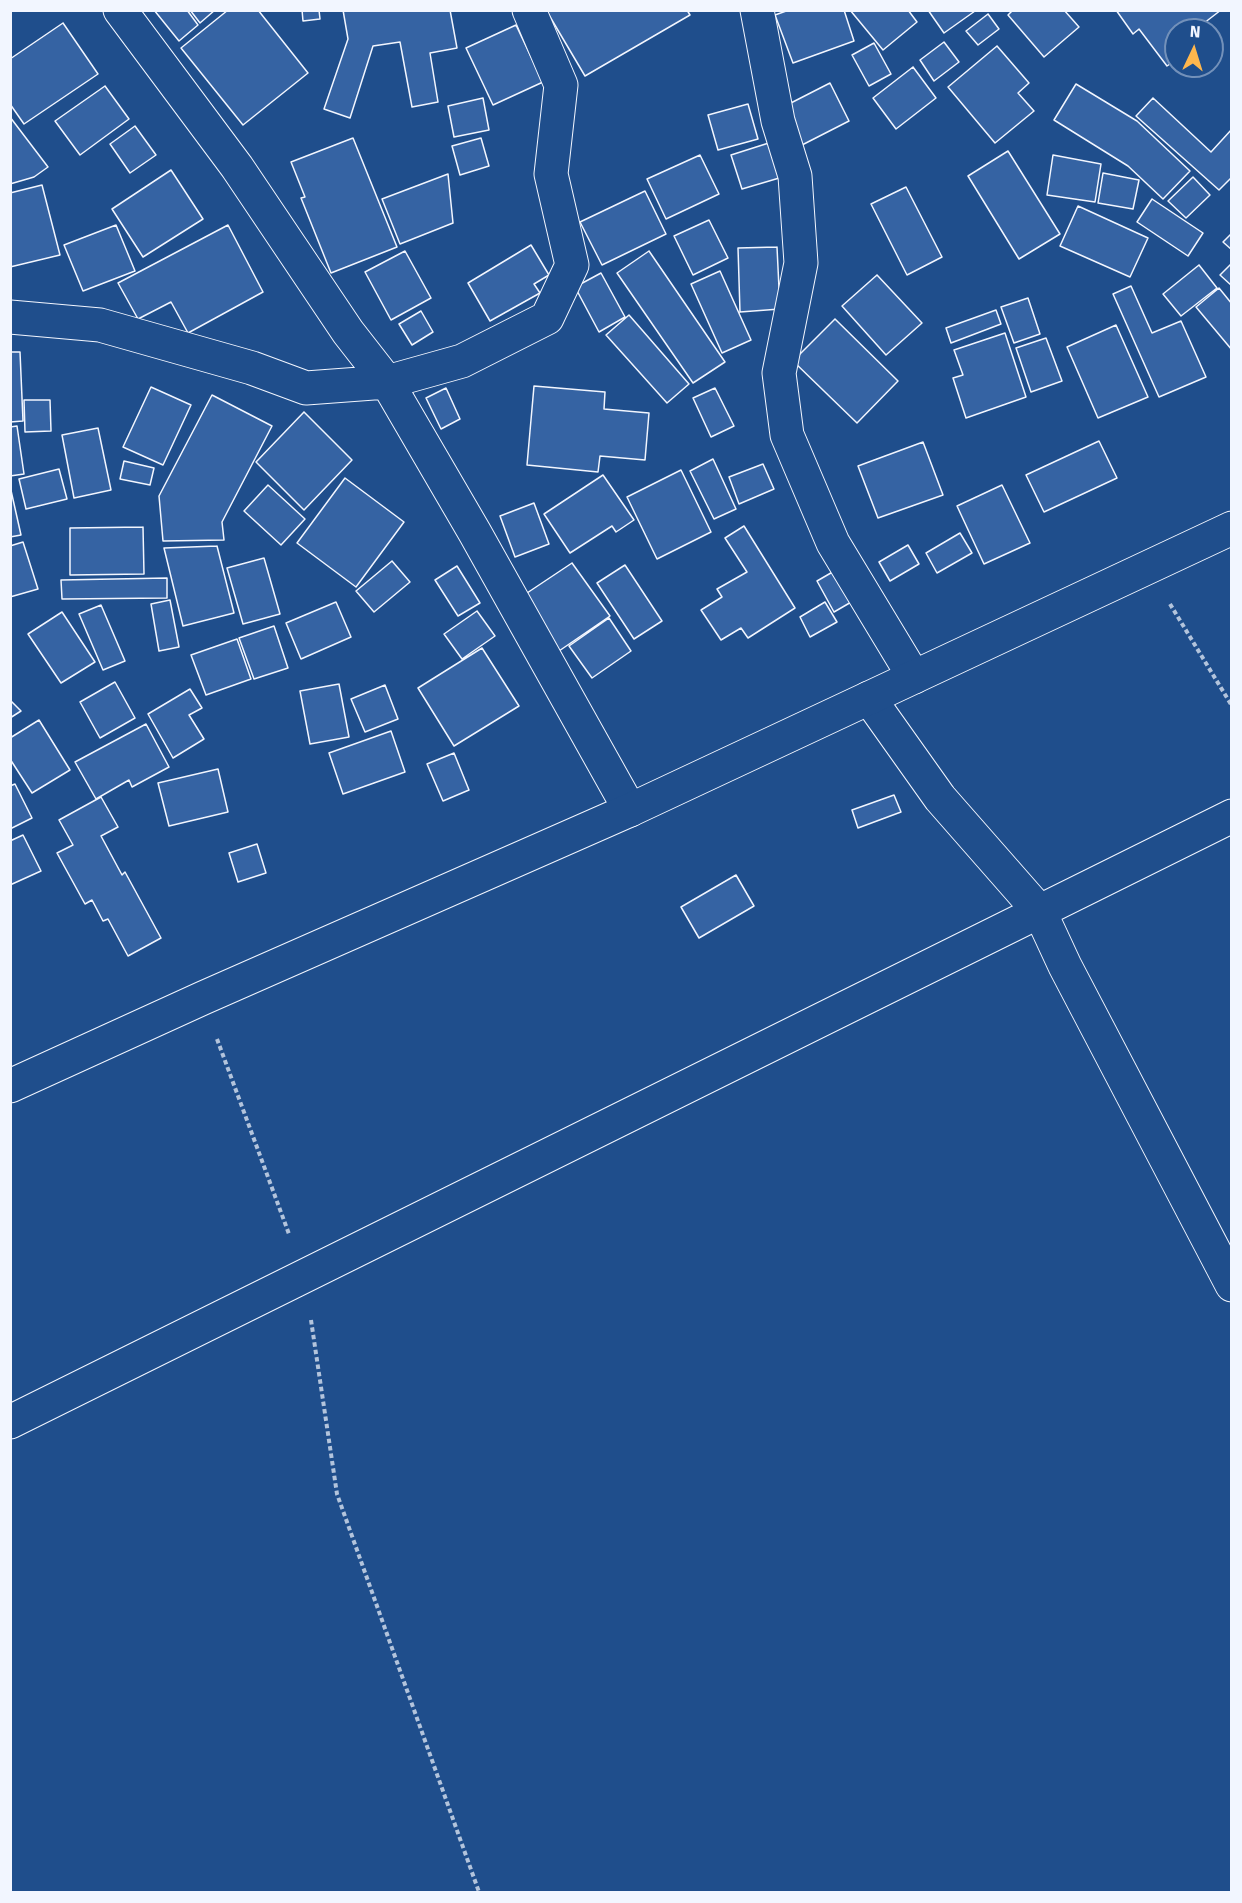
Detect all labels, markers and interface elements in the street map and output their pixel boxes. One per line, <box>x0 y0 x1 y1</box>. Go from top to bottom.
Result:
north arrow <box>1164 18 1224 78</box>
text: N <box>1189 22 1201 41</box>

